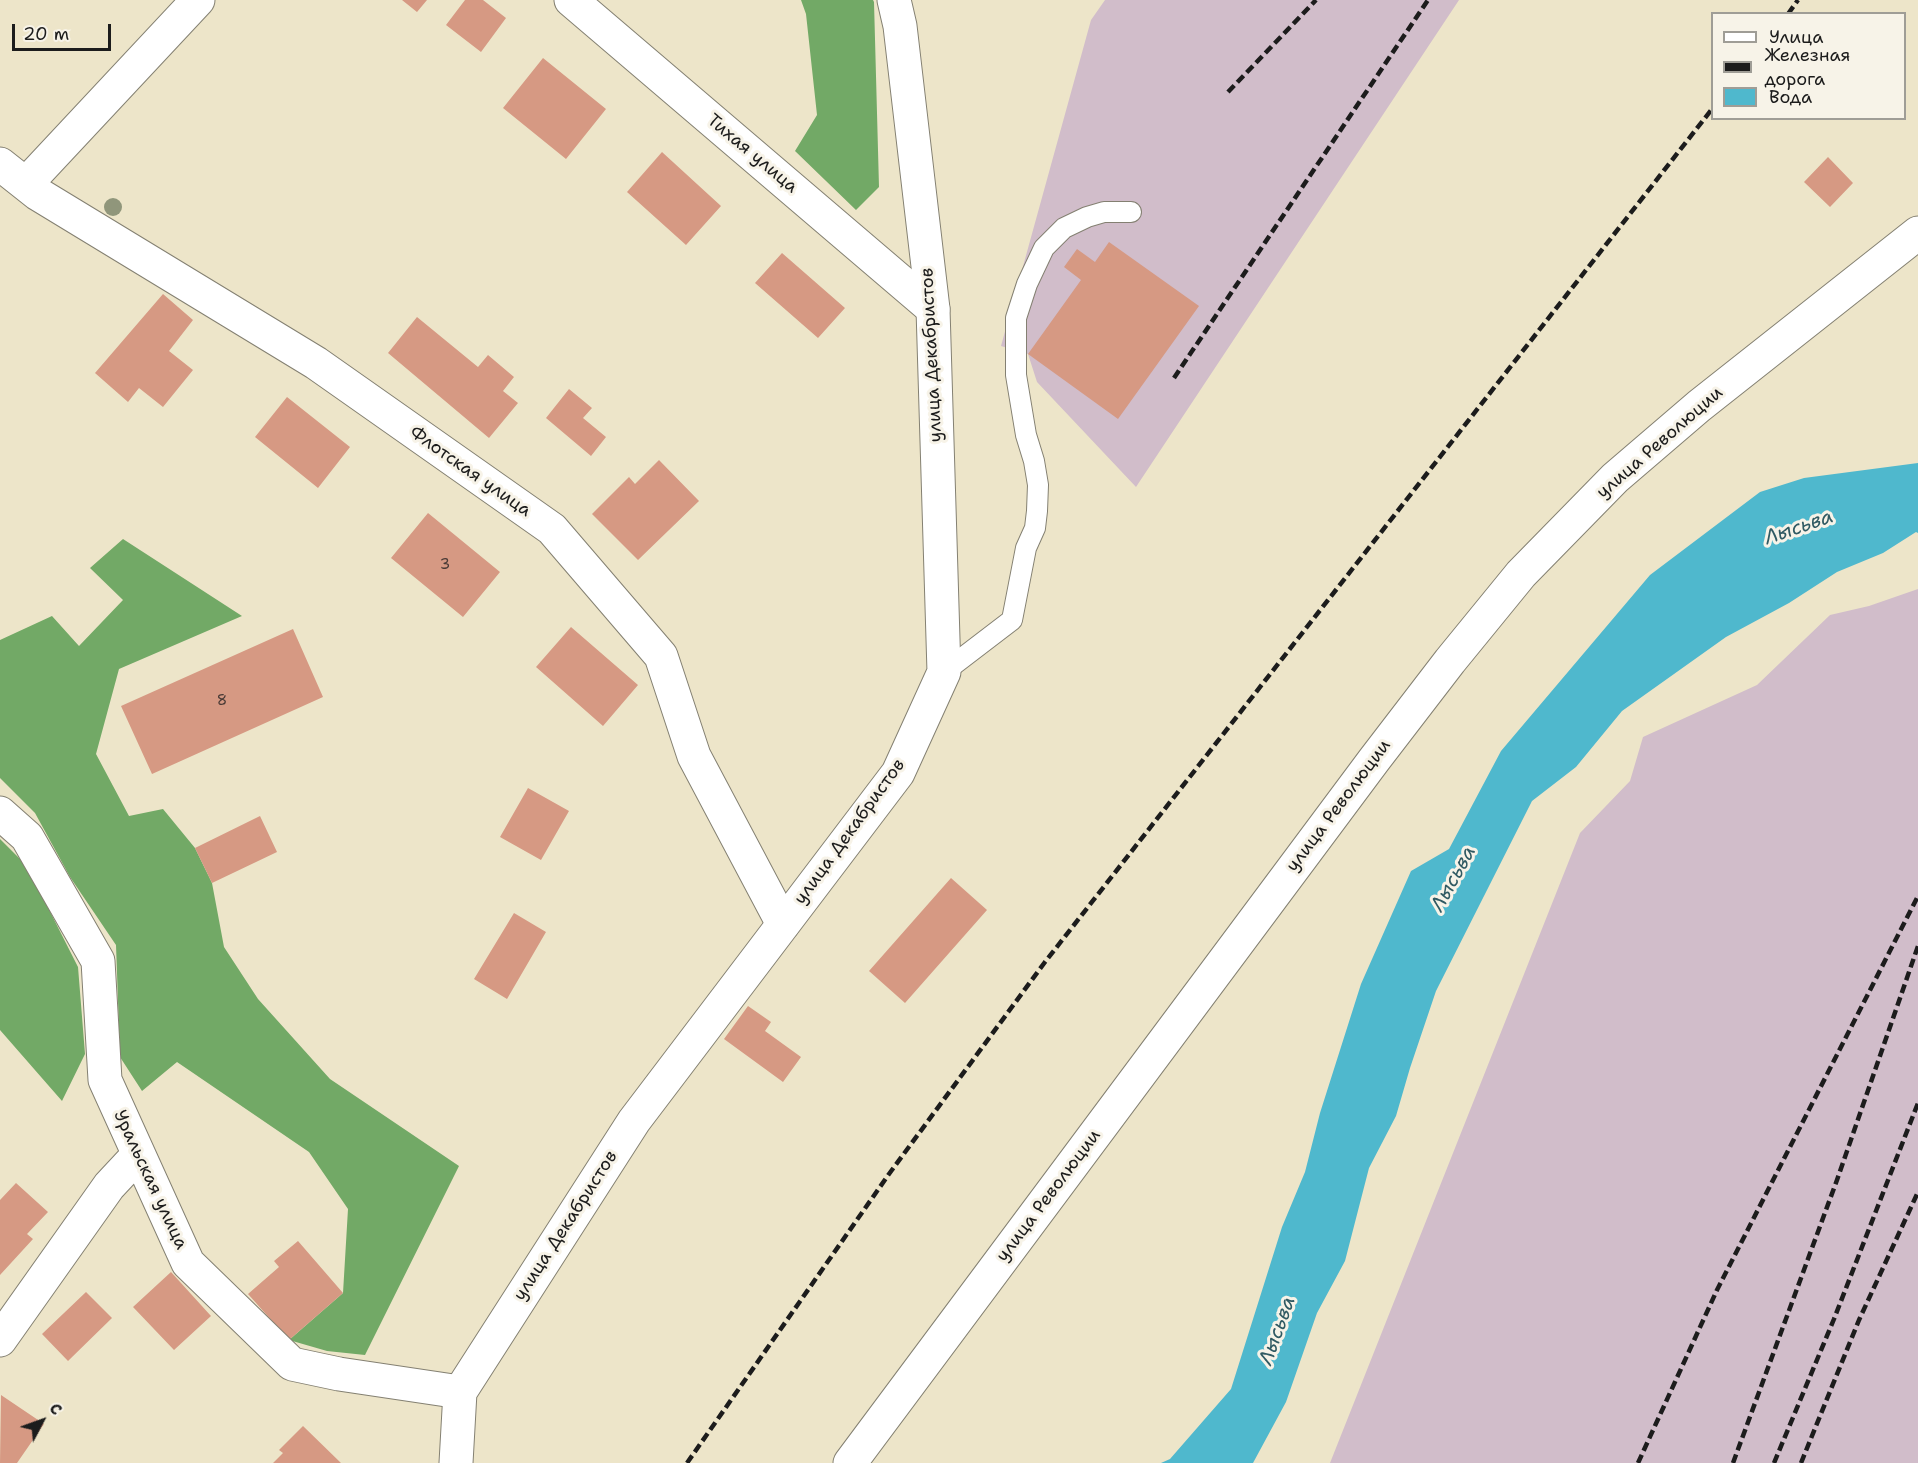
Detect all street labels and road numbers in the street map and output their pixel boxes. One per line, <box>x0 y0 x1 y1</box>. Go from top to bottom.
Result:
street label: Тихая улица <box>702 110 802 198</box>
street label: улица Декабристов <box>917 267 947 443</box>
street label: улица Революции <box>1592 382 1728 504</box>
street label: Флотская улица <box>405 422 535 522</box>
street label: улица Революции <box>1282 736 1396 876</box>
street label: улица Декабристов <box>790 755 910 909</box>
street label: Уральская улица <box>108 1107 192 1253</box>
street label: улица Революции <box>992 1126 1106 1266</box>
street label: улица Декабристов <box>509 1147 623 1305</box>

